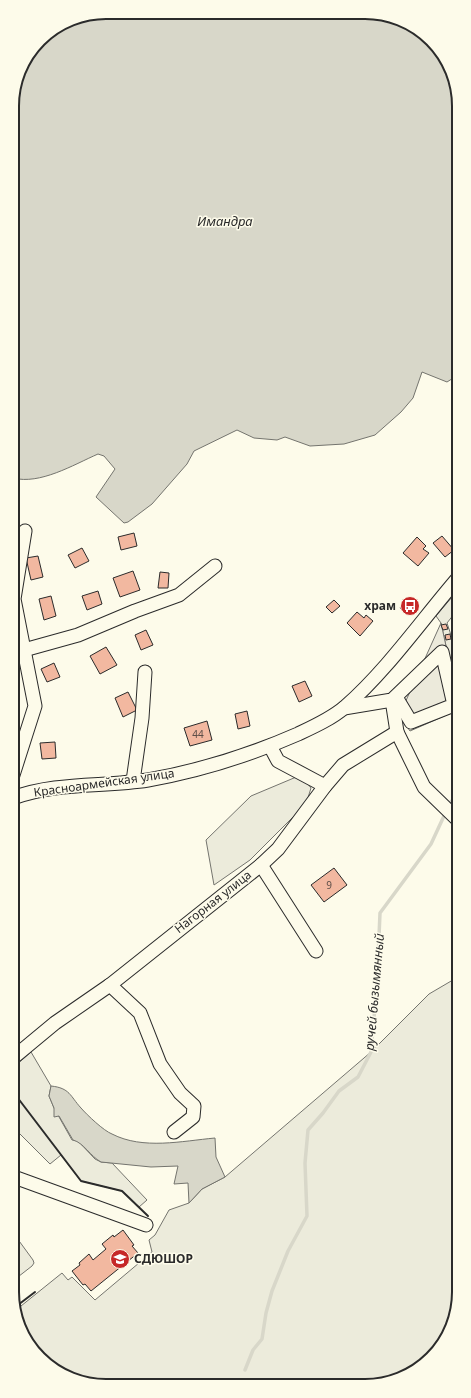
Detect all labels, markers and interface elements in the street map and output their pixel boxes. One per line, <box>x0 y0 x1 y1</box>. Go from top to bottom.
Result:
water label: Имандра <box>197 212 253 230</box>
bus stop icon: храм <box>399 595 421 617</box>
place label: храм <box>364 597 396 614</box>
house number: 44 <box>192 727 204 741</box>
street label: Красноармейская улица <box>32 764 175 801</box>
street label: Нагорная улица <box>171 866 255 937</box>
house number: 9 <box>326 878 332 892</box>
water label: ручей бызымянный <box>360 932 388 1052</box>
school or university icon: СДЮШОР <box>109 1248 131 1270</box>
place label: СДЮШОР <box>134 1250 193 1267</box>

